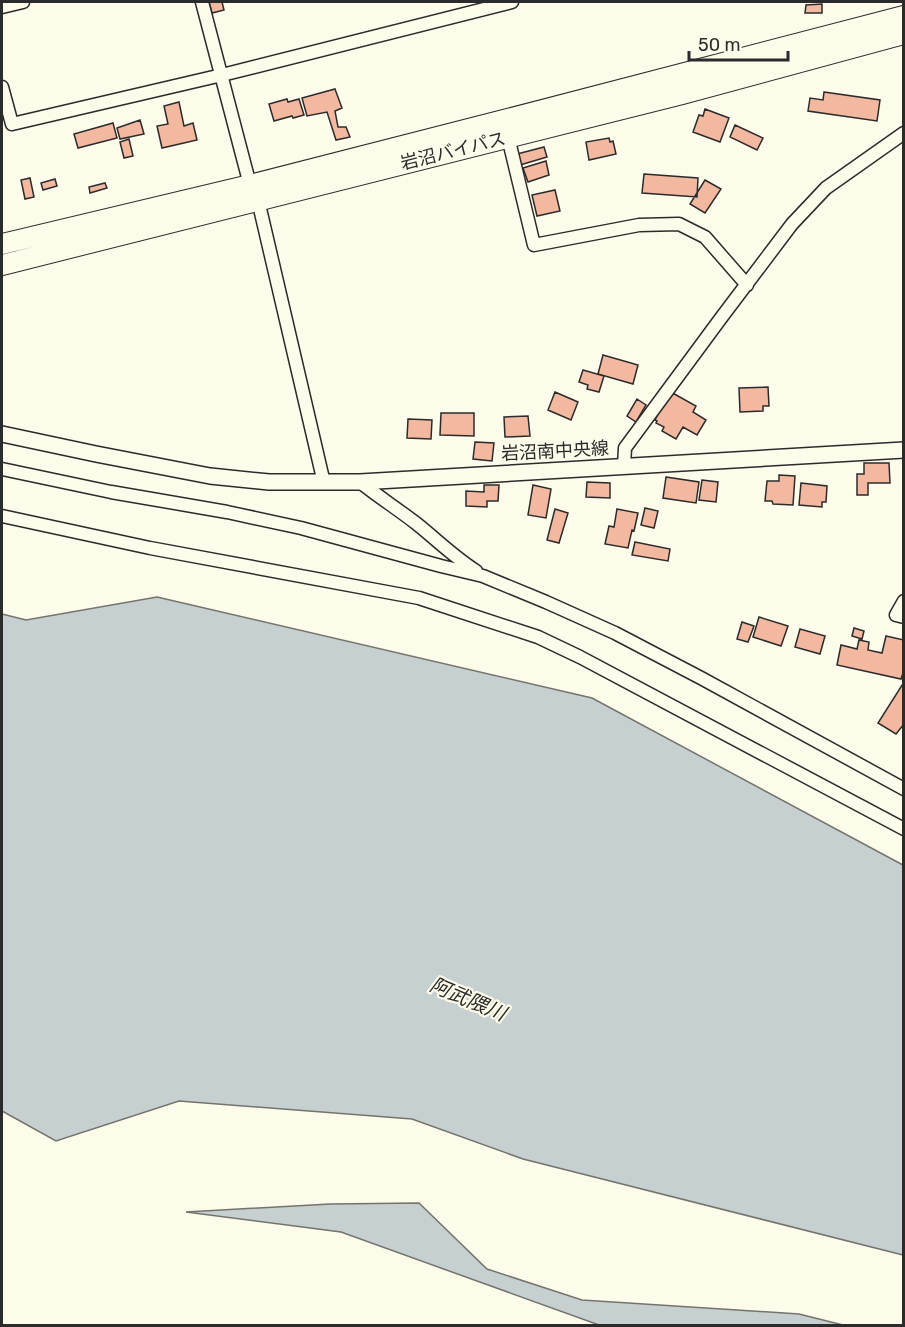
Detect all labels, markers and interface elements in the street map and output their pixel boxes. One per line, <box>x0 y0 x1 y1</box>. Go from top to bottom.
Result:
scale bar <box>689 24 788 62</box>
text: 50 m <box>698 34 741 56</box>
street label: 岩沼バイパス <box>398 127 508 175</box>
street label: 岩沼南中央線 <box>500 437 610 465</box>
water label: 阿武隈川 <box>426 972 511 1026</box>

